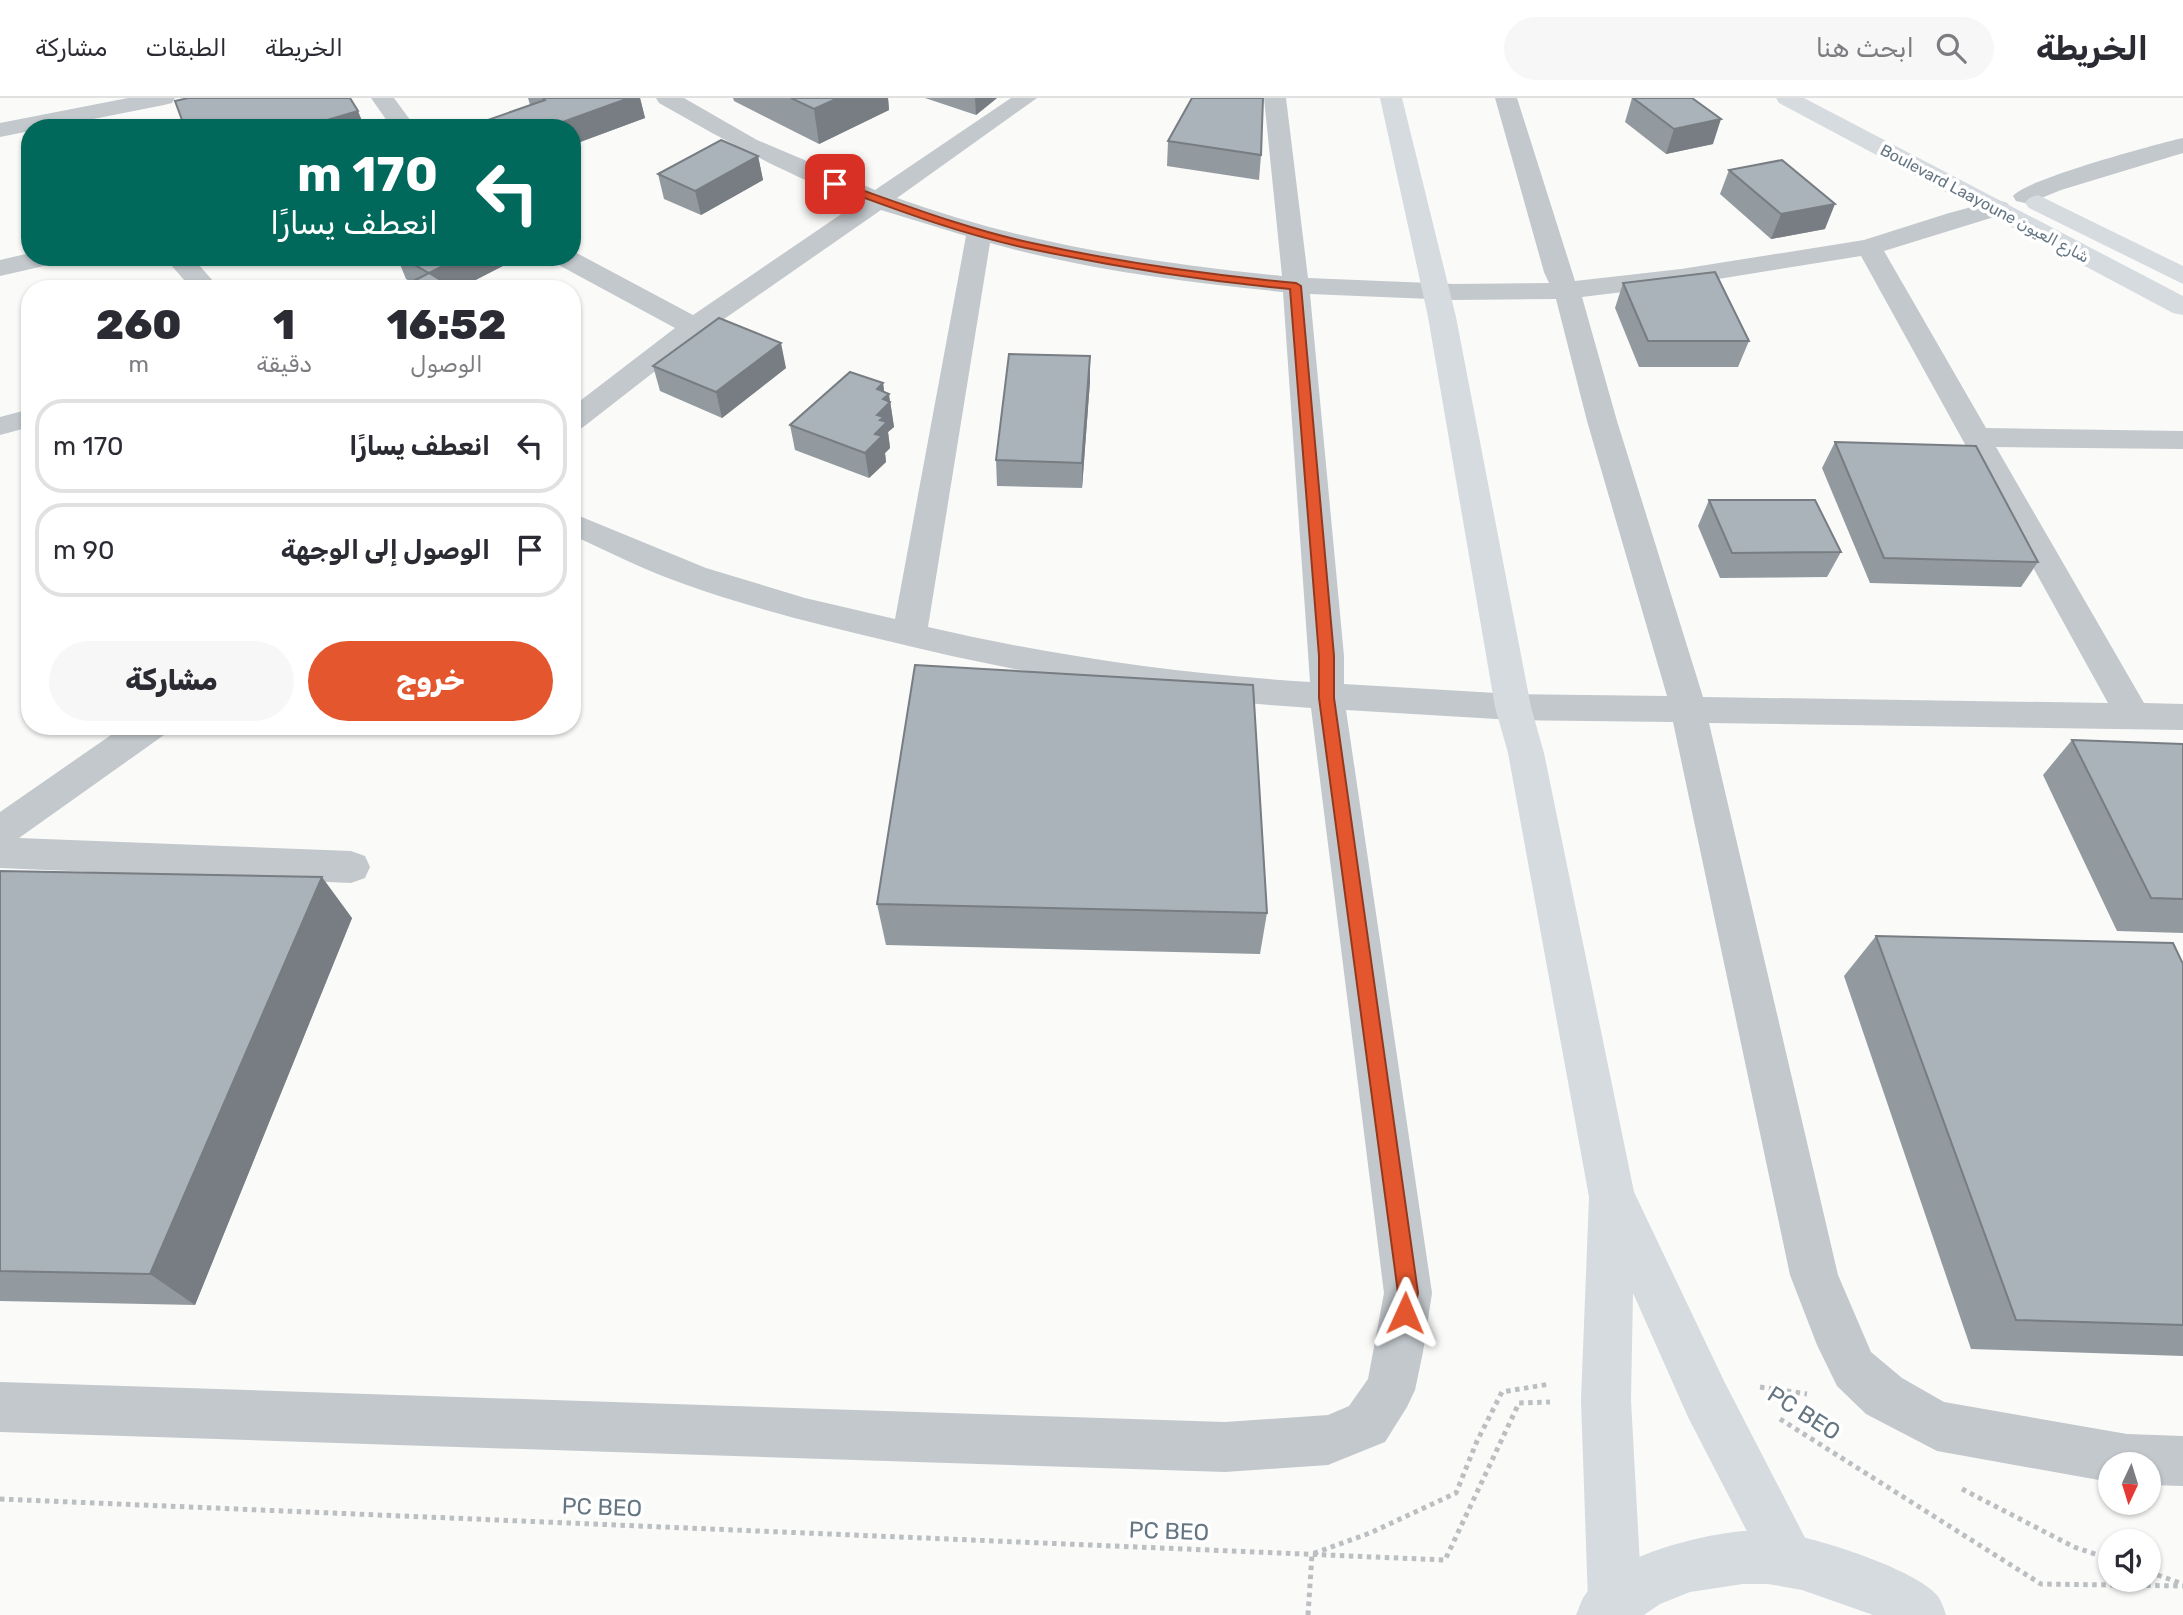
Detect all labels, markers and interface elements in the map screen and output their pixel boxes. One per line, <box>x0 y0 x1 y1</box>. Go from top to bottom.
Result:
search box <box>1504 17 1994 80</box>
icon: search <box>1932 29 1970 67</box>
text: الخريطة <box>2036 29 2148 68</box>
text: ابحث هنا <box>1816 33 1914 64</box>
text: مشاركة <box>35 34 107 62</box>
text: الطبقات <box>145 34 227 62</box>
text: الخريطة <box>265 34 343 62</box>
street label: Boulevard Laayoune شارع العيون <box>1876 140 2092 269</box>
text: 170 m <box>297 145 438 203</box>
icon: left <box>462 147 553 238</box>
pin <box>805 154 865 214</box>
icon: arrive <box>816 165 854 203</box>
text: انعطف يسارًا <box>270 204 438 242</box>
text: 260 <box>96 300 182 350</box>
text: 1 <box>273 300 295 350</box>
text: 16:52 <box>387 300 506 350</box>
text: m <box>128 350 149 378</box>
text: دقيقة <box>256 350 312 378</box>
text: الوصول <box>410 350 483 378</box>
icon: left <box>511 427 549 465</box>
text: 170 m <box>53 431 123 462</box>
text: انعطف يسارًا <box>349 431 490 462</box>
icon: arrive <box>511 531 549 569</box>
text: 90 m <box>53 535 114 566</box>
text: الوصول إلى الوجهة <box>281 535 490 566</box>
button: مشاركة <box>49 641 294 721</box>
button: خروج <box>308 641 553 721</box>
position arrow <box>1368 1276 1442 1350</box>
street label: PC BEO <box>1762 1380 1846 1446</box>
north arrow <box>2098 1452 2161 1516</box>
map controls <box>2098 1452 2161 1592</box>
street label: PC BEO <box>561 1492 643 1522</box>
street label: PC BEO <box>1128 1516 1210 1546</box>
button: sound <box>2098 1529 2161 1592</box>

